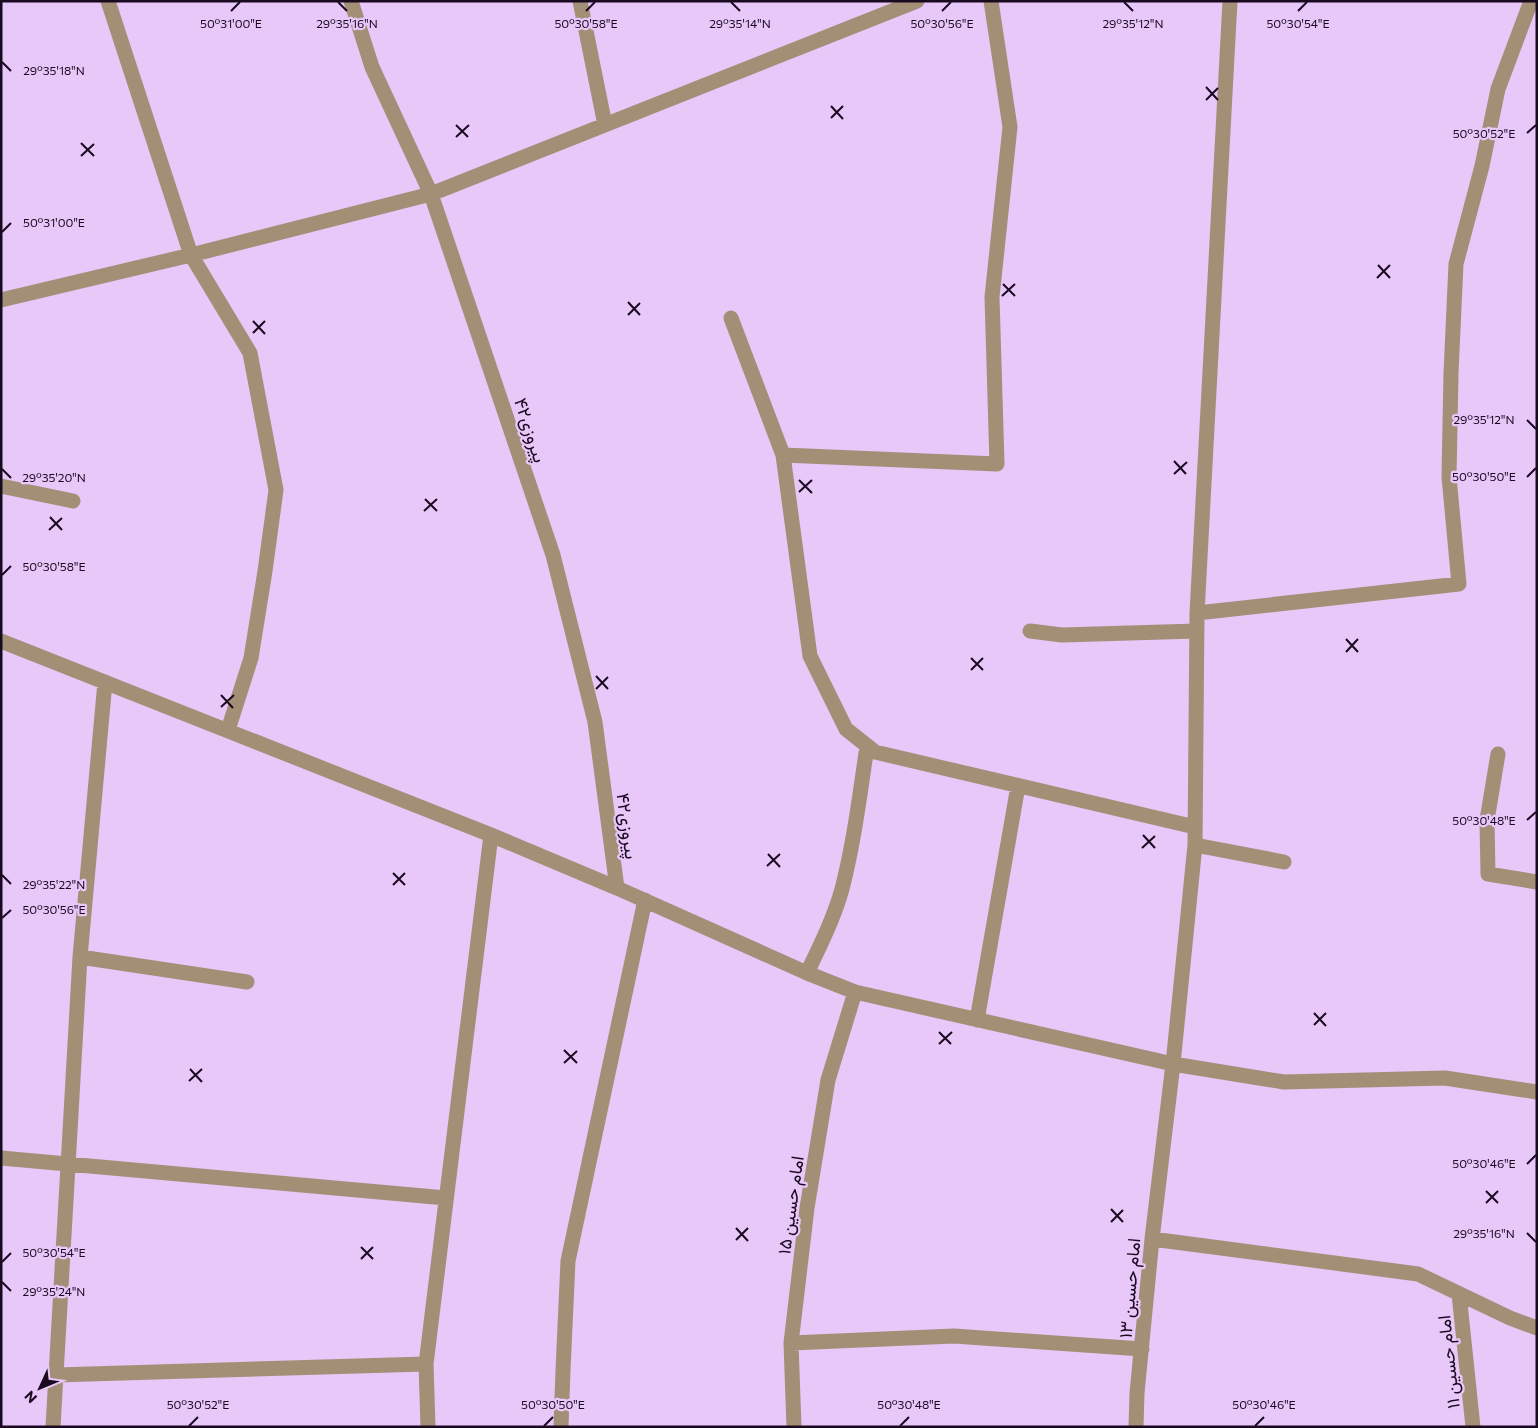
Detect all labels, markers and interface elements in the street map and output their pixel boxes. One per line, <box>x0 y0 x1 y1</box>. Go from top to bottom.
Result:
text: 50°31'00"E <box>200 16 262 30</box>
text: 29°35'16"N <box>316 16 378 30</box>
text: 50°30'58"E <box>554 16 618 30</box>
text: 29°35'14"N <box>709 16 771 30</box>
text: 50°30'56"E <box>910 16 974 30</box>
text: 29°35'12"N <box>1103 16 1163 30</box>
text: 50°30'54"E <box>1266 16 1330 30</box>
text: 29°35'18"N <box>23 63 85 77</box>
text: 50°30'52"E <box>1453 126 1515 140</box>
text: 50°31'00"E <box>23 215 85 229</box>
street label: پیروزی۴۲ <box>508 395 552 466</box>
text: 29°35'12"N <box>1454 412 1514 426</box>
text: 50°30'50"E <box>1452 469 1516 483</box>
text: 29°35'20"N <box>22 470 86 484</box>
text: 50°30'58"E <box>22 559 86 573</box>
street label: پیروزی۴۲ <box>610 791 644 861</box>
text: 50°30'48"E <box>1452 813 1516 827</box>
text: 29°35'22"N <box>23 877 85 891</box>
text: 50°30'56"E <box>22 902 86 916</box>
street label: امام حسین ۱۵ <box>772 1154 810 1256</box>
text: 50°30'46"E <box>1452 1156 1516 1170</box>
text: 29°35'16"N <box>1453 1226 1515 1240</box>
street label: امام حسین ۱۳ <box>1114 1237 1146 1339</box>
text: 50°30'54"E <box>22 1245 86 1259</box>
text: 29°35'24"N <box>23 1284 85 1298</box>
street label: امام حسین ۱۱ <box>1432 1314 1466 1410</box>
north arrow <box>15 1363 65 1413</box>
text: N <box>21 1388 40 1407</box>
text: 50°30'52"E <box>167 1397 229 1411</box>
text: 50°30'50"E <box>521 1397 585 1411</box>
text: 50°30'48"E <box>877 1397 941 1411</box>
text: 50°30'46"E <box>1232 1397 1296 1411</box>

